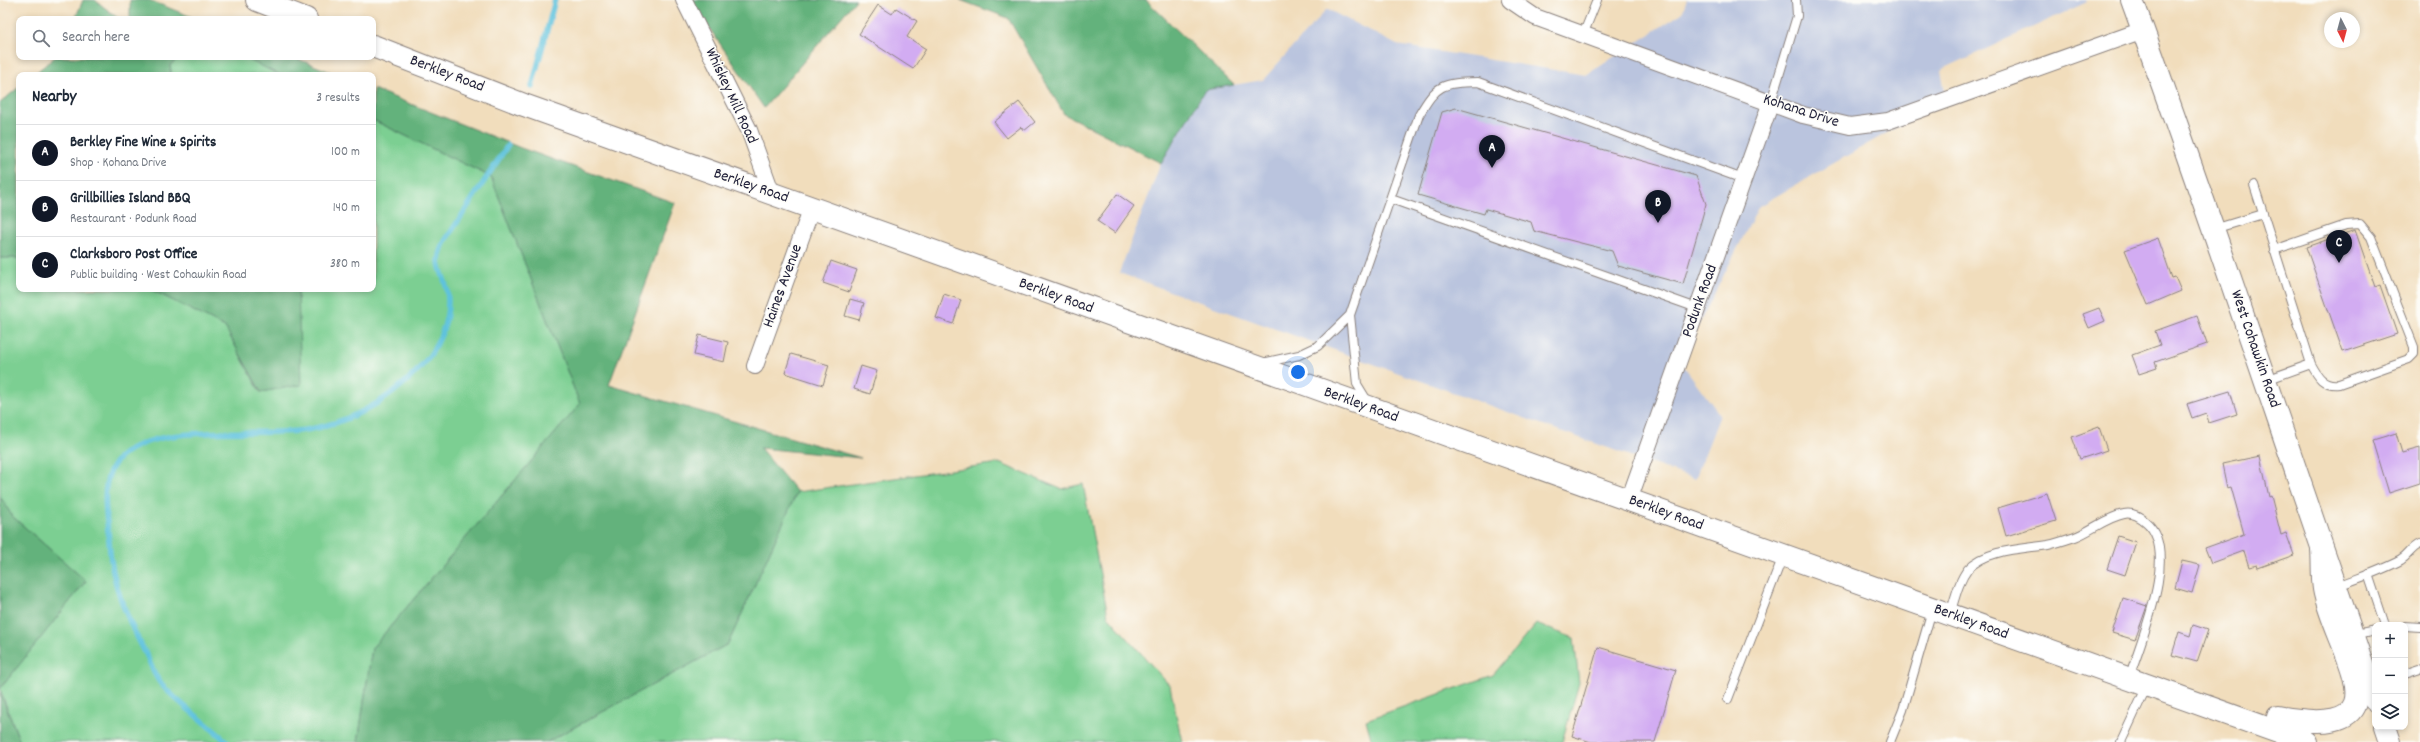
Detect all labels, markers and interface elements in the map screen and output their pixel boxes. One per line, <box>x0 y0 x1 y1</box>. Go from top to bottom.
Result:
north arrow <box>2324 12 2360 48</box>
search box <box>16 16 376 60</box>
icon: search <box>30 27 52 49</box>
text: Search here <box>62 27 130 49</box>
street label: Whiskey Mill Road <box>699 44 763 148</box>
street label: Berkley Road <box>406 49 488 99</box>
text: Nearby <box>32 86 76 110</box>
street label: Kohana Drive <box>1760 88 1842 134</box>
text: 3 results <box>316 89 360 108</box>
text: Berkley Fine Wine & Spirits <box>70 132 216 154</box>
pin: A <box>1479 135 1505 168</box>
text: A <box>41 143 49 162</box>
text: 100 m <box>331 143 360 162</box>
text: Shop · Kohana Drive <box>70 154 166 173</box>
street label: Berkley Road <box>710 162 792 210</box>
text: Grillbillies Island BBQ <box>70 188 190 210</box>
pin: B <box>1645 190 1671 223</box>
text: B <box>42 199 48 218</box>
text: 140 m <box>333 199 360 218</box>
text: Restaurant · Podunk Road <box>70 210 197 229</box>
pin: C <box>2326 230 2352 263</box>
street label: Haines Avenue <box>757 241 809 331</box>
text: Clarksboro Post Office <box>70 244 197 266</box>
text: C <box>42 255 48 274</box>
text: 380 m <box>330 255 360 274</box>
street label: Podunk Road <box>1676 261 1724 341</box>
text: Public building · West Cohawkin Road <box>70 266 247 285</box>
street label: Berkley Road <box>1015 272 1097 320</box>
street label: West Cohawkin Road <box>2224 287 2286 411</box>
your location <box>1288 362 1308 382</box>
street label: Berkley Road <box>1320 381 1402 429</box>
street label: Berkley Road <box>1625 489 1707 537</box>
street label: Berkley Road <box>1930 598 2012 646</box>
map controls <box>2372 622 2408 730</box>
button: + <box>2372 622 2408 658</box>
button: − <box>2372 658 2408 694</box>
button: layers <box>2372 694 2408 730</box>

